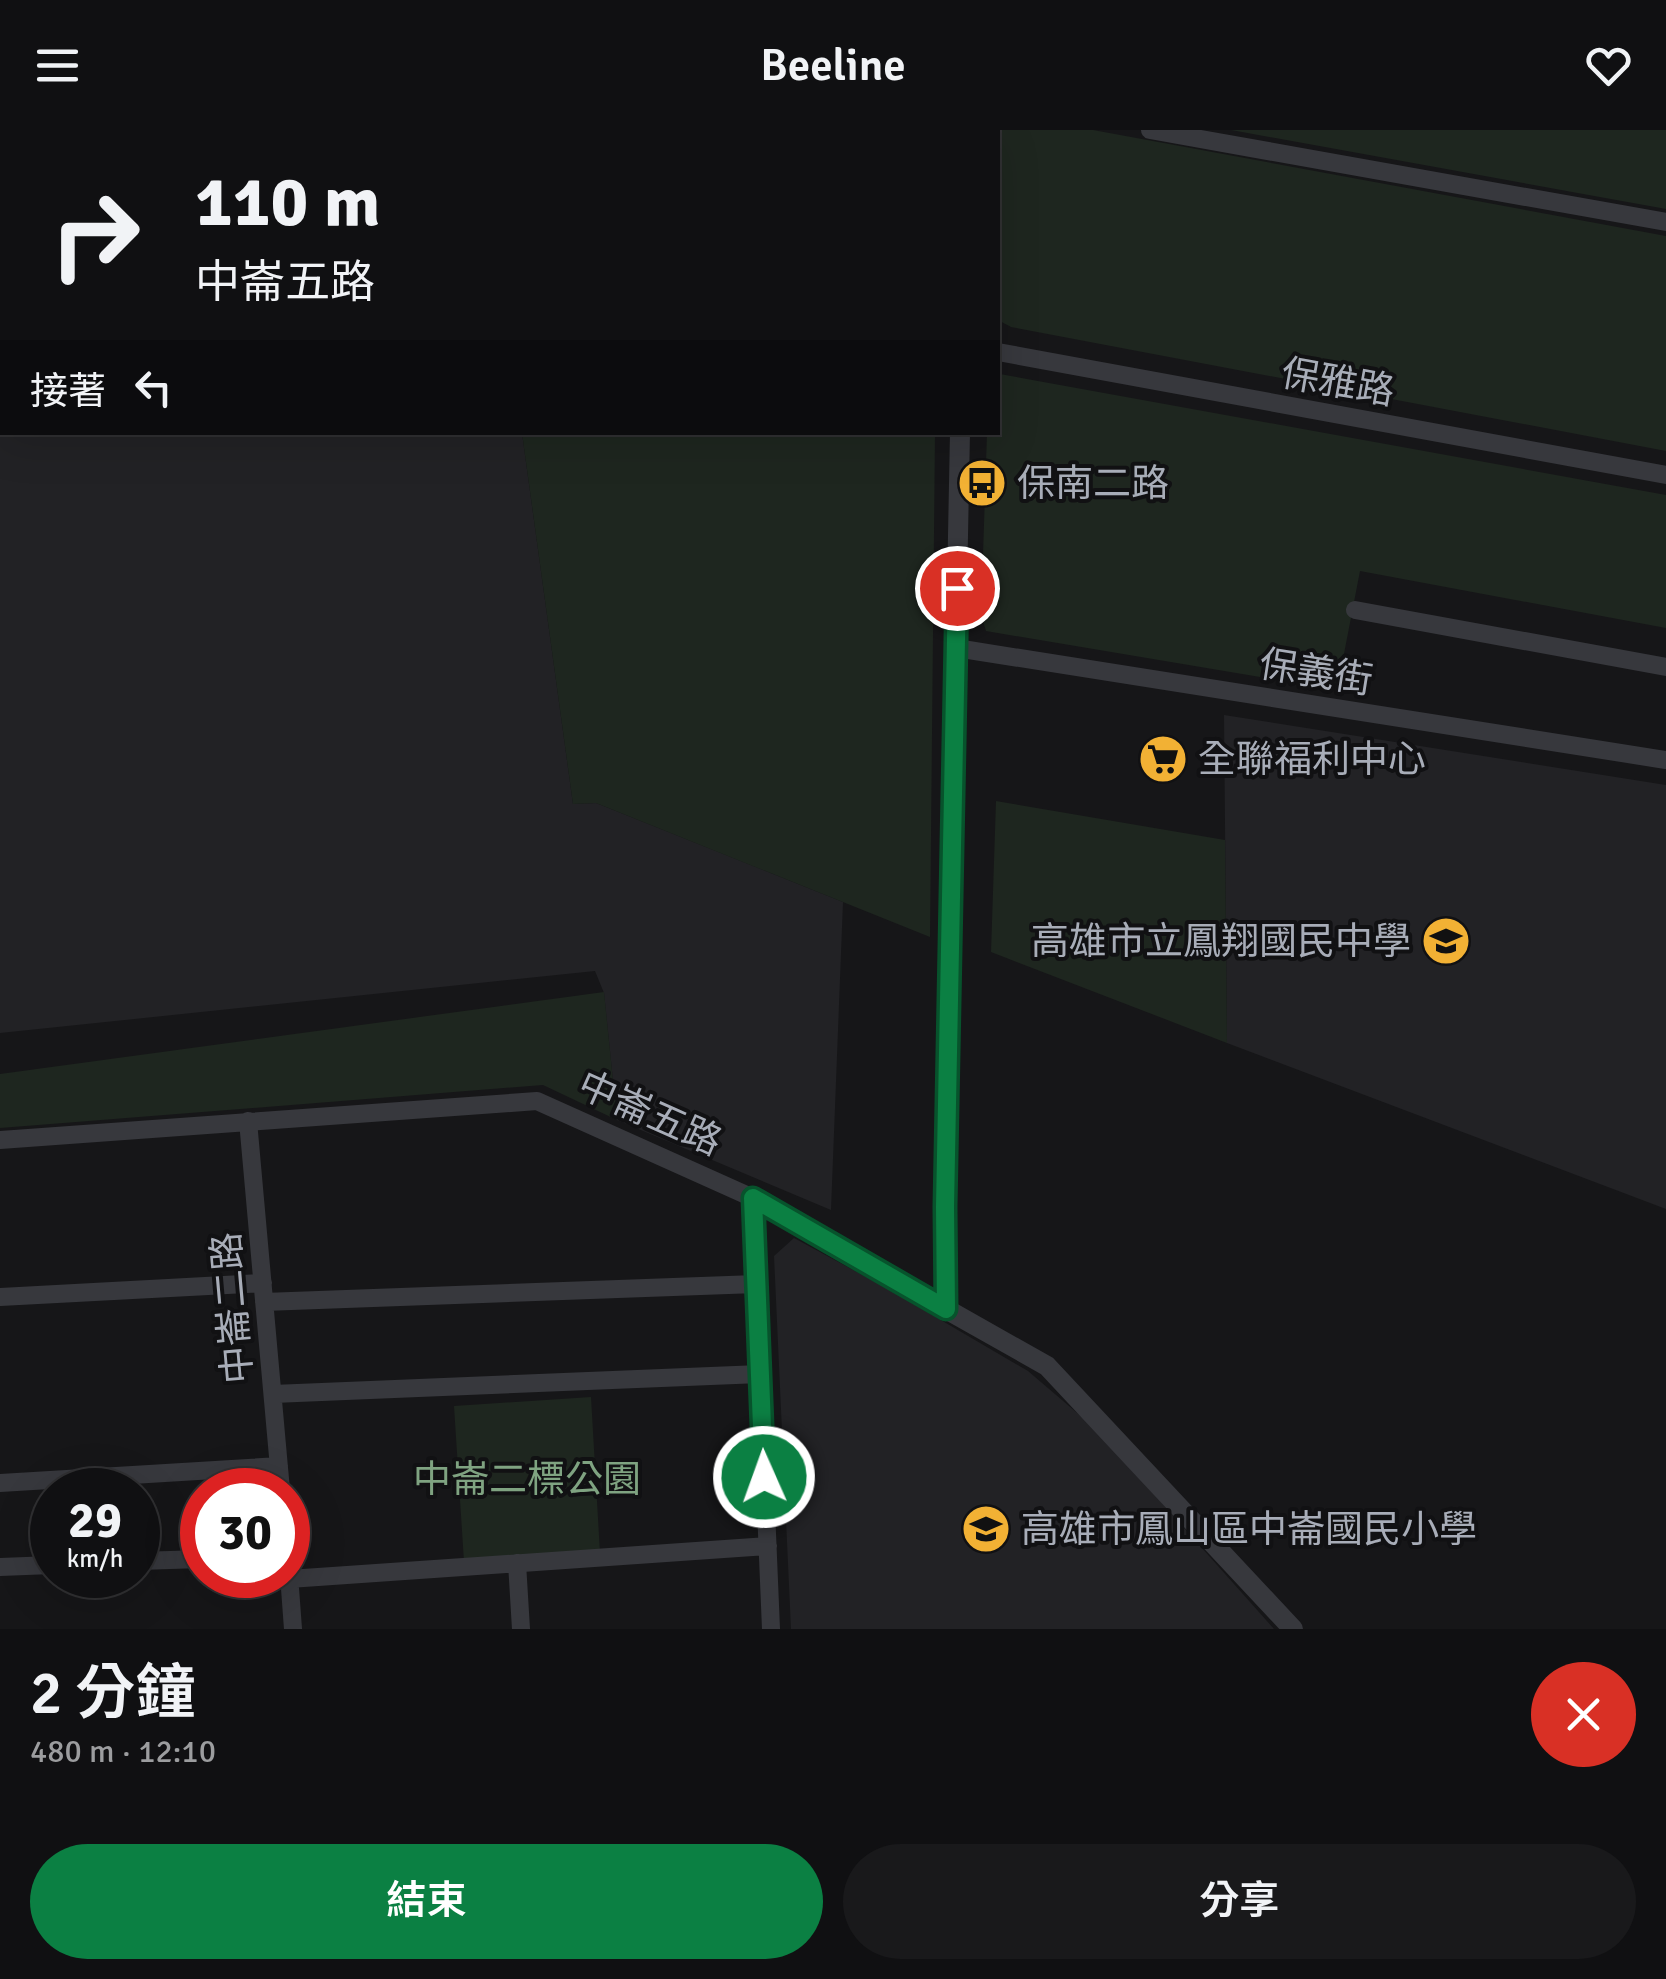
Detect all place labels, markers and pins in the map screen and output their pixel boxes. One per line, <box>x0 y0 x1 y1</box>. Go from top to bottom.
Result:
bus stop icon: 保南二路 <box>956 457 1008 509</box>
place label: 保南二路 <box>1017 460 1169 507</box>
pin <box>915 546 1000 631</box>
supermarket icon: 全聯福利中心 <box>1137 733 1189 785</box>
place label: 全聯福利中心 <box>1198 736 1426 783</box>
school or university icon: 高雄市立鳳翔國民中學 <box>1420 915 1472 967</box>
place label: 高雄市立鳳翔國民中學 <box>1031 918 1411 965</box>
school or university icon: 高雄市鳳山區中崙國民小學 <box>960 1503 1012 1555</box>
place label: 高雄市鳳山區中崙國民小學 <box>1021 1506 1477 1553</box>

